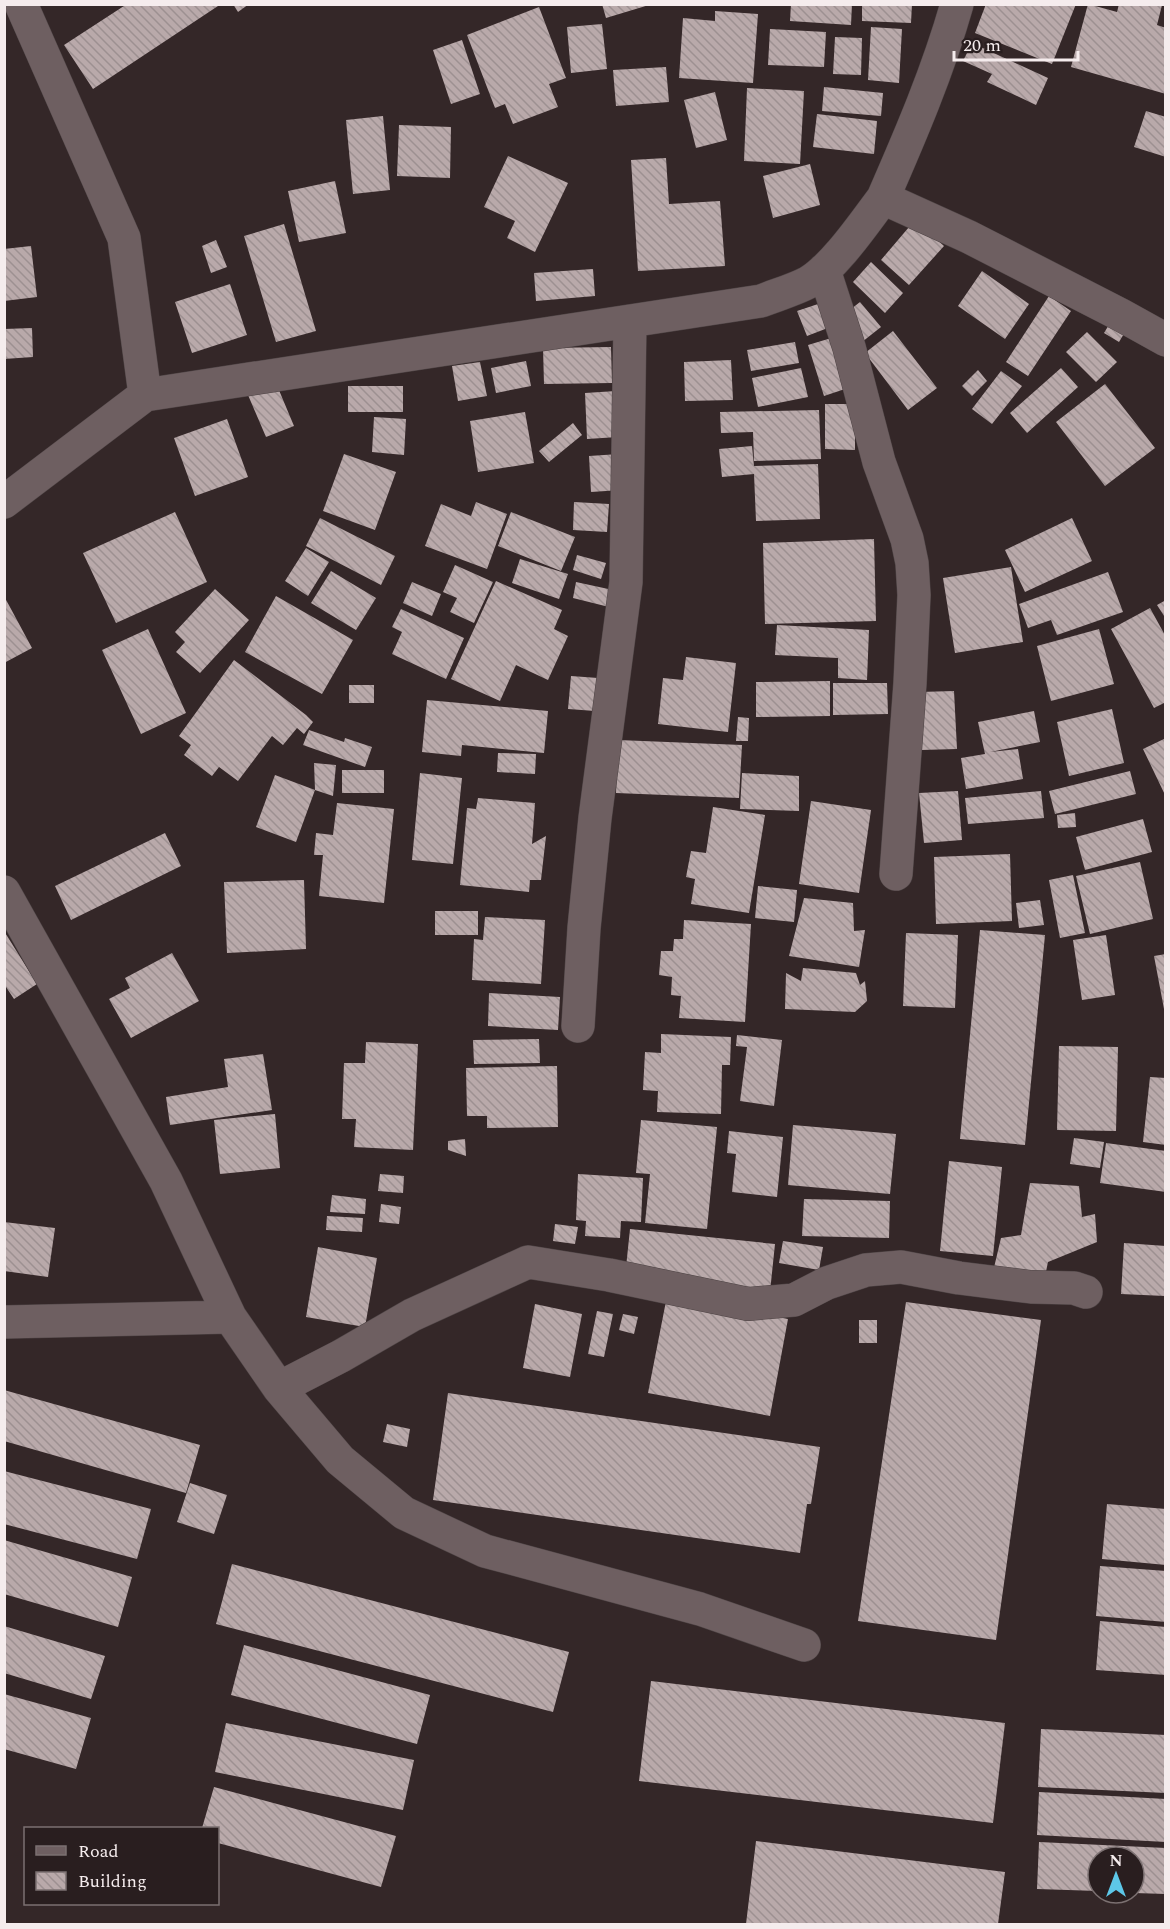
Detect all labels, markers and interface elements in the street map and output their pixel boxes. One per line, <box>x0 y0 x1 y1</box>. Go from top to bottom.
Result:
scale bar <box>954 24 1078 62</box>
text: 20 m <box>963 32 1001 59</box>
legend <box>24 1827 219 1905</box>
text: Road <box>78 1838 119 1865</box>
north arrow <box>1086 1845 1146 1905</box>
text: N <box>1109 1849 1123 1873</box>
text: Building <box>78 1868 147 1895</box>

